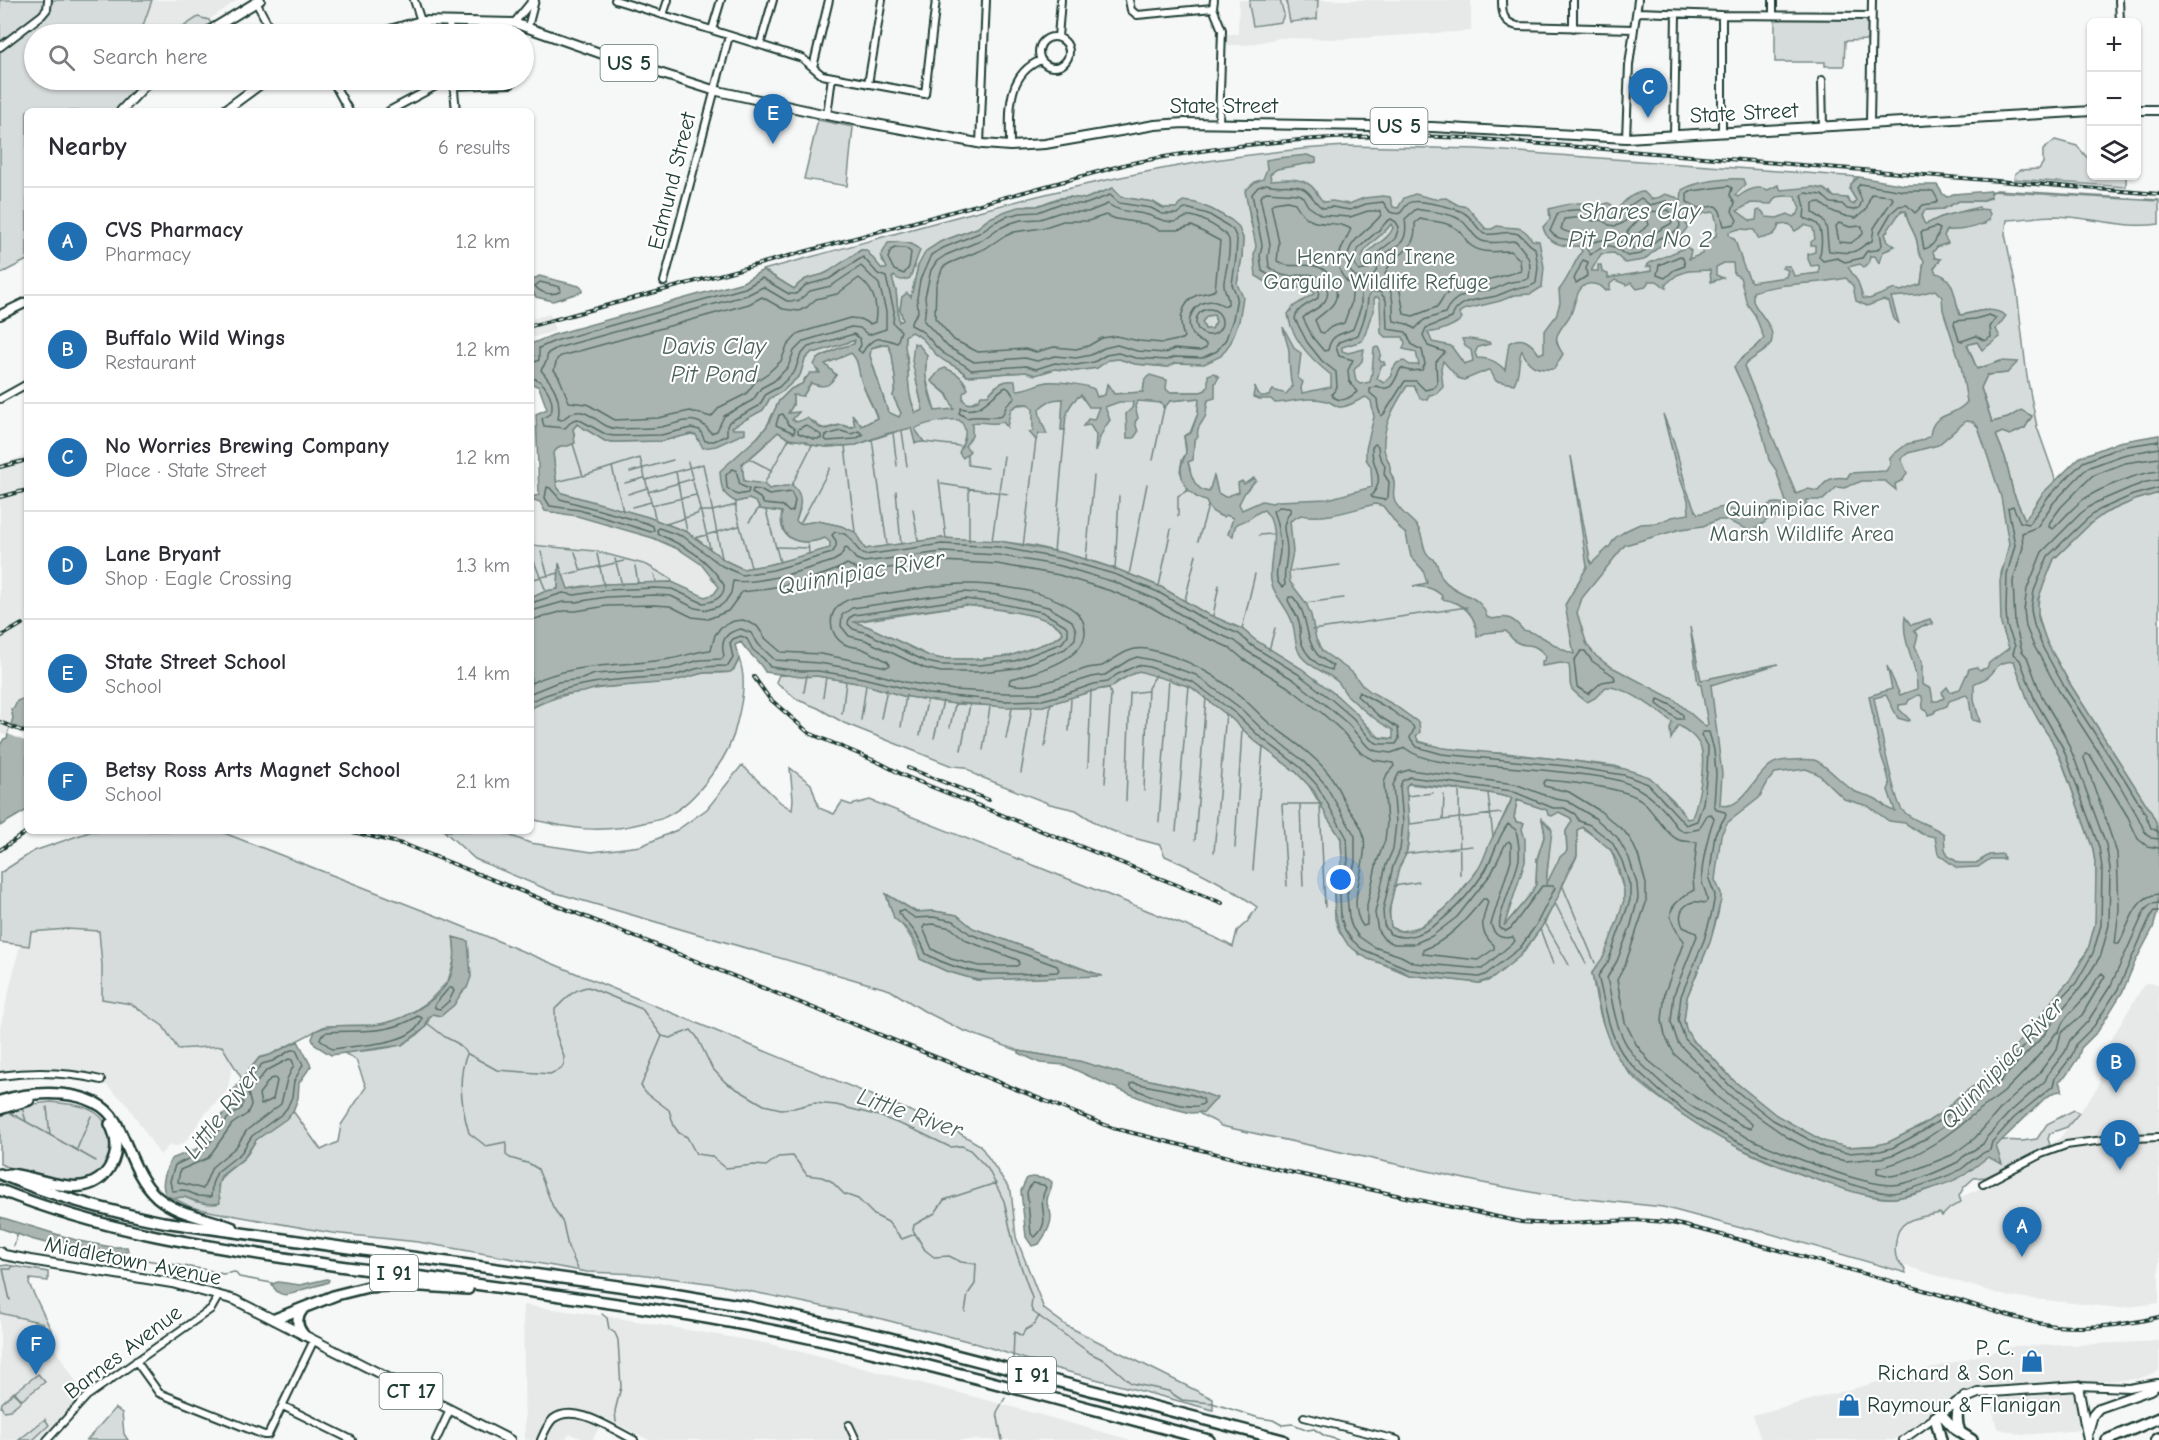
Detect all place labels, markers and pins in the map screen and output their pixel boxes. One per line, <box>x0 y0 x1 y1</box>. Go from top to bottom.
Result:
pin: C <box>1628 68 1668 118</box>
pin: E <box>754 94 792 144</box>
pin: B <box>2096 1044 2136 1093</box>
pin: D <box>2100 1120 2140 1170</box>
pin: A <box>2002 1208 2042 1257</box>
pin: F <box>16 1326 56 1375</box>
place label: P. C. Richard & Son <box>1878 1335 2014 1386</box>
shop icon: P. C. Richard & Son <box>2019 1348 2045 1374</box>
shop icon: Raymour & Flanigan <box>1836 1392 1862 1418</box>
place label: Raymour & Flanigan <box>1867 1392 2061 1418</box>

